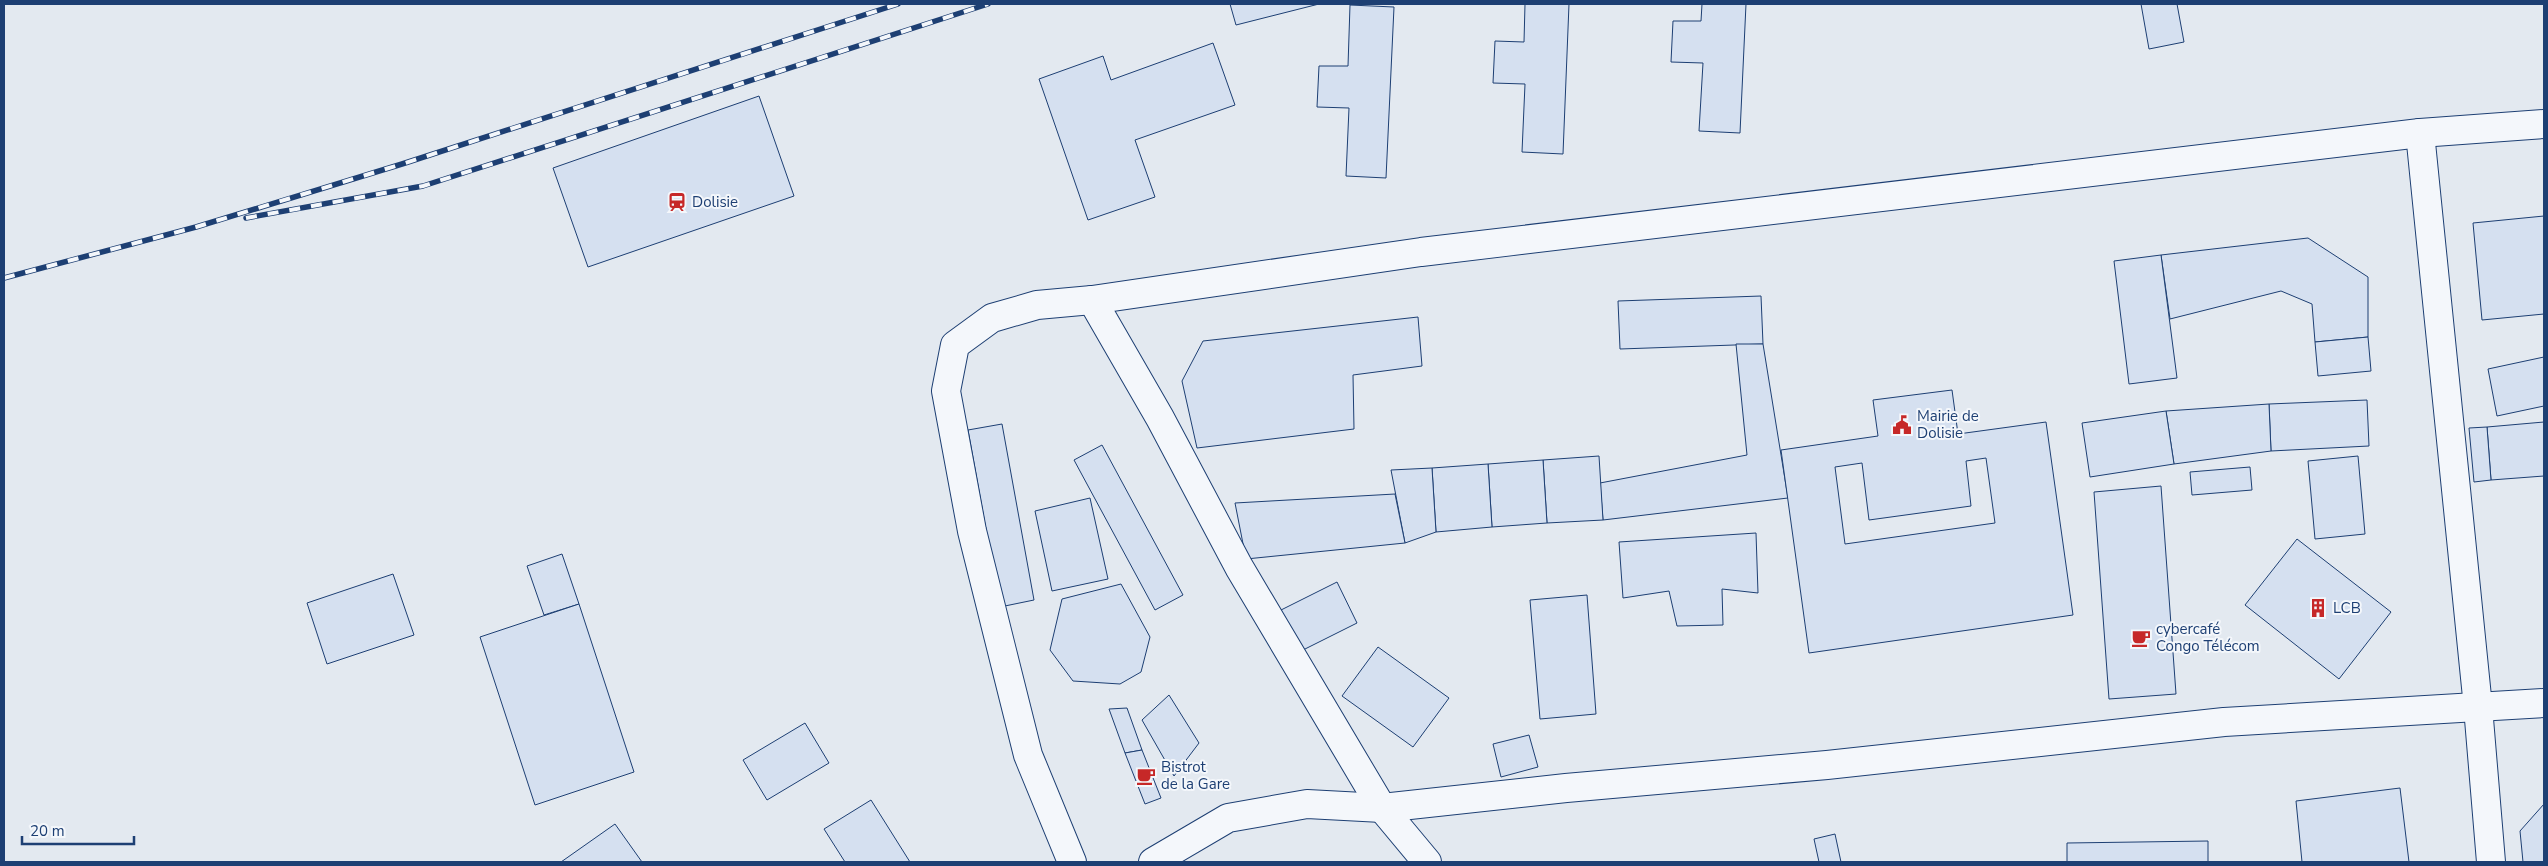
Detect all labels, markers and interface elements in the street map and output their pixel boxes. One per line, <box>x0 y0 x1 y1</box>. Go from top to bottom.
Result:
station icon: Dolisie <box>666 191 688 213</box>
place label: Dolisie <box>692 192 738 212</box>
place label: Mairie de Dolisie <box>1917 406 1979 443</box>
public building icon: Mairie de Dolisie <box>1891 414 1913 436</box>
building icon: LCB <box>2307 597 2329 619</box>
place label: LCB <box>2333 598 2361 618</box>
place label: cybercafé Congo Télécom <box>2156 619 2260 656</box>
cafe icon: cybercafé Congo Télécom <box>2130 627 2152 649</box>
place label: Bistrot de la Gare <box>1161 757 1230 794</box>
cafe icon: Bistrot de la Gare <box>1135 765 1157 787</box>
scale bar <box>22 814 135 846</box>
text: 20 m <box>30 821 65 841</box>

